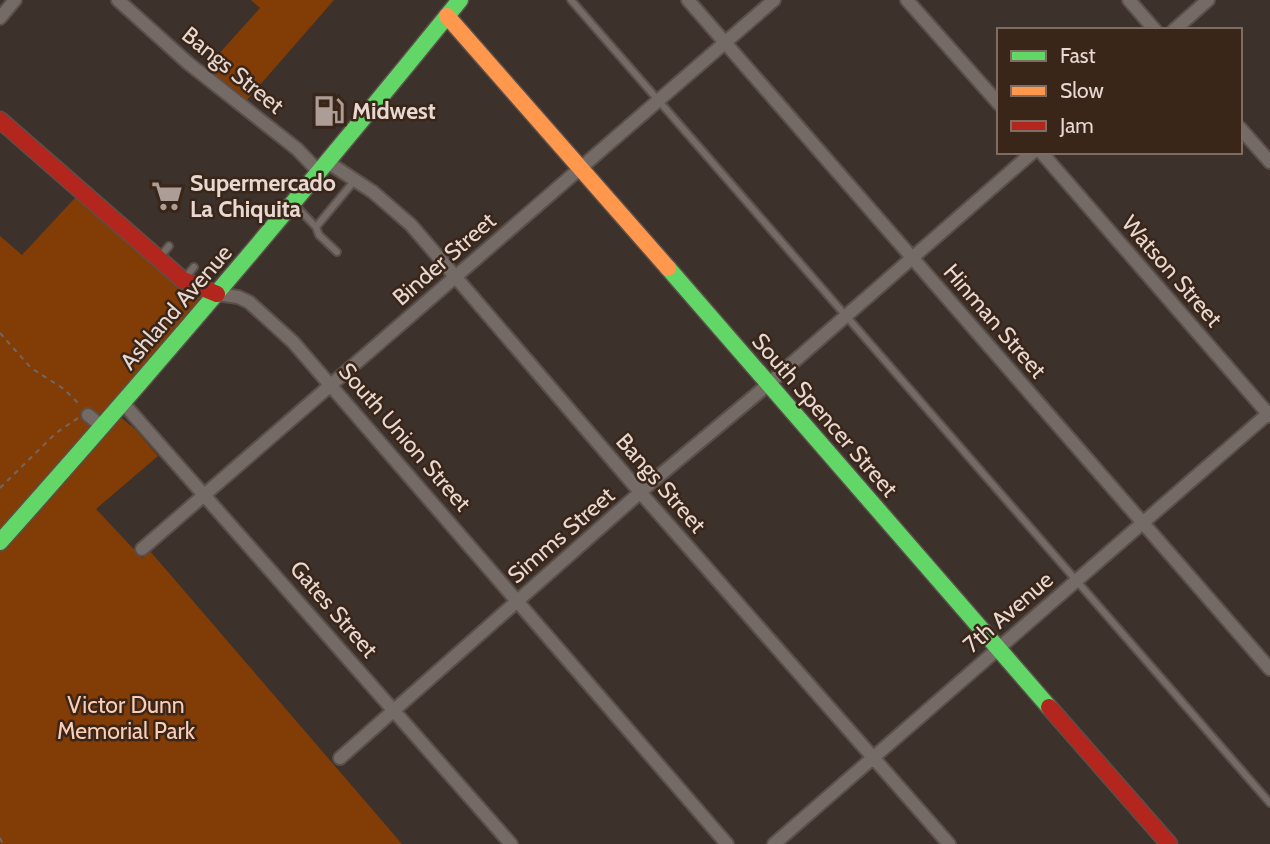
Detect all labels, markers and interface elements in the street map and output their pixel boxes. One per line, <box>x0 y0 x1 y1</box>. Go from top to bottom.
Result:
street label: Bangs Street <box>176 20 290 120</box>
legend <box>997 28 1242 154</box>
text: Fast <box>1060 43 1096 68</box>
text: Slow <box>1060 78 1104 103</box>
fuel station icon: Midwest <box>312 94 346 128</box>
place label: Midwest <box>352 97 436 125</box>
text: Jam <box>1059 113 1094 138</box>
place label: Supermercado La Chiquita <box>190 169 336 223</box>
supermarket icon: Supermercado La Chiquita <box>150 179 184 213</box>
street label: Binder Street <box>387 206 501 311</box>
street label: Watson Street <box>1116 209 1228 333</box>
street label: Ashland Avenue <box>114 239 238 375</box>
street label: Hinman Street <box>938 258 1052 384</box>
street label: South Spencer Street <box>746 327 904 503</box>
street label: South Union Street <box>333 357 477 517</box>
street label: Bangs Street <box>610 427 712 539</box>
street label: Simms Street <box>502 481 620 589</box>
street label: Gates Street <box>284 555 384 663</box>
street label: 7th Avenue <box>957 565 1059 659</box>
park label: Victor Dunn Memorial Park <box>57 691 196 745</box>

